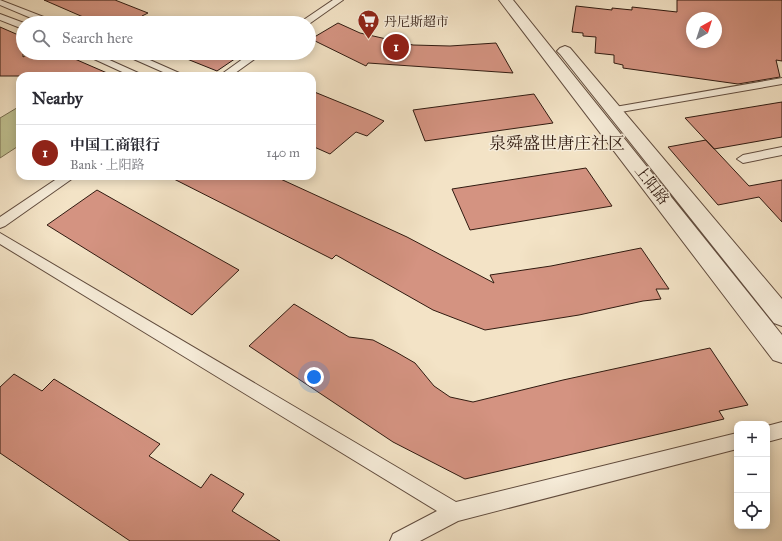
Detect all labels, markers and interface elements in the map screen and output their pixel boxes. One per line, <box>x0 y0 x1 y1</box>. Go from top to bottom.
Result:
supermarket icon: 丹尼斯超市 <box>355 8 381 41</box>
north arrow <box>686 12 722 48</box>
place label: 丹尼斯超市 <box>384 14 449 30</box>
search box <box>16 16 316 60</box>
icon: search <box>30 27 52 49</box>
text: Search here <box>62 29 133 47</box>
pin: 1 <box>383 32 409 62</box>
text: Nearby <box>32 88 83 109</box>
district label: 泉舜盛世唐庄社区 <box>489 133 625 154</box>
text: 中国工商银行 <box>70 136 160 154</box>
text: 1 <box>42 145 48 161</box>
text: 140 m <box>266 145 300 161</box>
text: Bank · 上阳路 <box>70 157 145 173</box>
street label: 上阳路 <box>631 162 673 208</box>
your location <box>304 367 324 387</box>
map controls <box>734 421 770 529</box>
button: + <box>734 421 770 457</box>
button: − <box>734 457 770 493</box>
button: locate <box>734 493 770 529</box>

